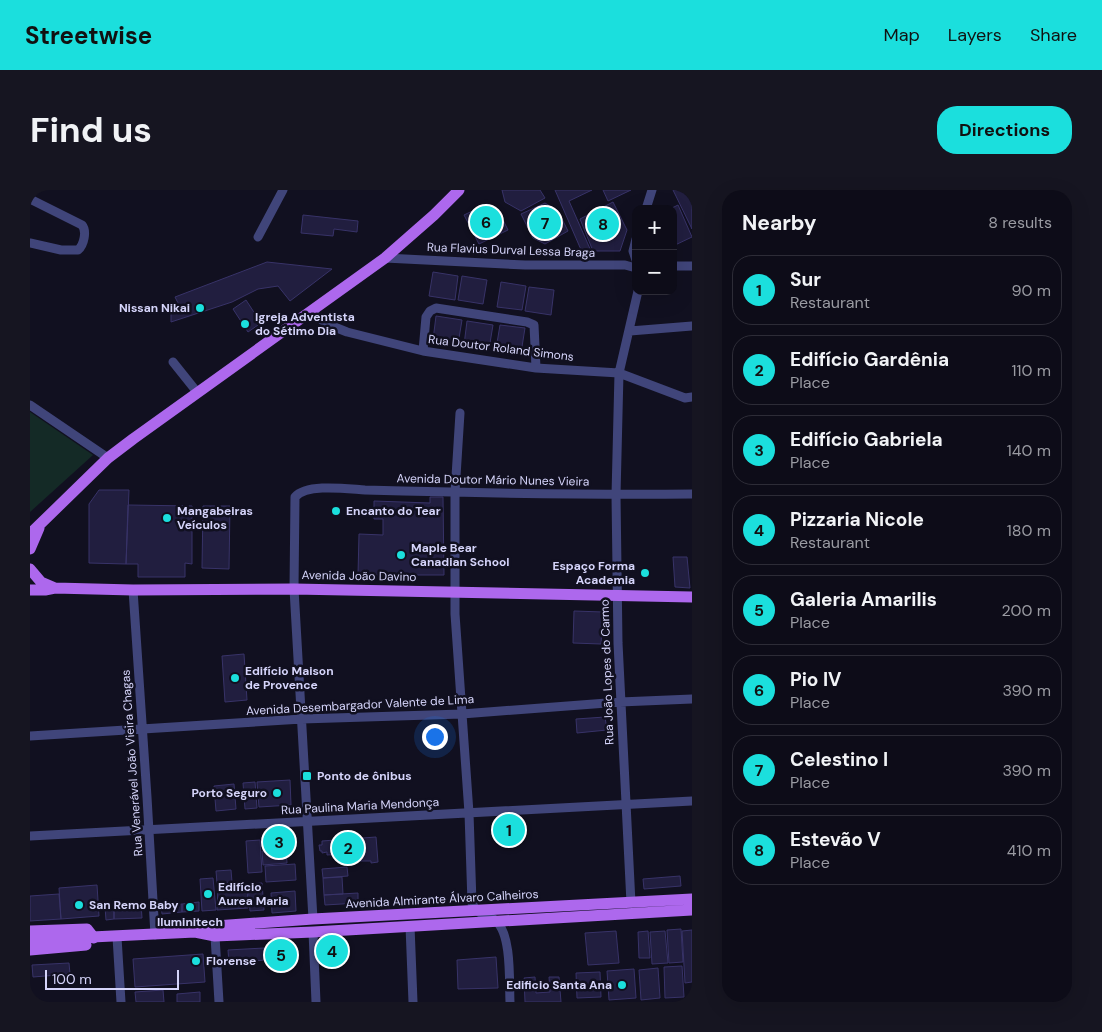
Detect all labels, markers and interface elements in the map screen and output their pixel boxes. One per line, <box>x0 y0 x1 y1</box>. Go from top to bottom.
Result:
text: Streetwise <box>25 20 152 51</box>
text: Map <box>884 23 920 47</box>
text: Layers <box>948 23 1002 47</box>
text: Share <box>1030 23 1077 47</box>
button: Directions <box>937 106 1072 154</box>
text: Find us <box>30 107 152 153</box>
pin: 6 <box>470 203 502 241</box>
pin: 7 <box>529 204 561 242</box>
pin: 8 <box>587 205 619 243</box>
map controls <box>632 205 677 295</box>
button: + <box>632 205 677 250</box>
text: Nearby <box>742 209 816 237</box>
text: 8 results <box>988 212 1052 233</box>
street label: Rua Flavius Durval Lessa Braga <box>427 239 595 261</box>
button: − <box>632 250 677 295</box>
text: Sur <box>790 267 821 292</box>
text: 1 <box>756 280 762 301</box>
text: 90 m <box>1011 280 1051 301</box>
text: Restaurant <box>790 292 870 313</box>
place label: Nissan Nikai <box>119 300 190 316</box>
marker: Nissan Nikai <box>194 302 206 314</box>
place label: Igreja Adventista do Sétimo Dia <box>255 309 355 339</box>
marker: Igreja Adventista do Sétimo Dia <box>239 318 251 330</box>
street label: Rua Doutor Roland Simons <box>427 331 575 365</box>
text: Edifício Gardênia <box>790 347 949 372</box>
text: 2 <box>754 360 764 381</box>
text: 110 m <box>1012 360 1051 381</box>
text: Place <box>790 372 830 393</box>
text: Edifício Gabriela <box>790 427 943 452</box>
text: 3 <box>754 440 764 461</box>
text: 140 m <box>1007 440 1051 461</box>
text: Place <box>790 452 830 473</box>
street label: Avenida Doutor Mário Nunes Vieira <box>397 470 589 490</box>
place label: Mangabeiras Veículos <box>177 503 253 533</box>
place label: Encanto do Tear <box>346 503 441 519</box>
marker: Encanto do Tear <box>330 505 342 517</box>
text: Pizzaria Nicole <box>790 507 924 532</box>
marker: Mangabeiras Veículos <box>161 512 173 524</box>
text: 4 <box>754 520 764 541</box>
text: 180 m <box>1007 520 1051 541</box>
text: Restaurant <box>790 532 870 553</box>
place label: Maple Bear Canadian School <box>411 540 510 570</box>
marker: Maple Bear Canadian School <box>395 549 407 561</box>
place label: Espaço Forma Academia <box>552 558 635 588</box>
street label: Avenida João Davino <box>301 567 417 585</box>
marker: Espaço Forma Academia <box>639 567 651 579</box>
text: Galeria Amarilis <box>790 587 937 612</box>
street label: Rua João Lopes do Carmo <box>596 599 618 745</box>
text: 5 <box>754 600 764 621</box>
text: 200 m <box>1002 600 1051 621</box>
text: Place <box>790 612 830 633</box>
place label: Edifício Maison de Provence <box>245 663 334 693</box>
text: Pio IV <box>790 667 842 692</box>
street label: Rua Venerável João Vieira Chagas <box>117 669 147 857</box>
marker: Edifício Maison de Provence <box>229 672 241 684</box>
text: 6 <box>754 680 764 701</box>
text: 390 m <box>1003 680 1051 701</box>
street label: Avenida Desembargador Valente de Lima <box>246 691 474 719</box>
text: Place <box>790 692 830 713</box>
your location <box>422 724 448 750</box>
text: Celestino I <box>790 747 888 772</box>
text: 7 <box>755 760 763 781</box>
text: 390 m <box>1003 760 1051 781</box>
place label: Ponto de ônibus <box>317 768 412 784</box>
marker: Ponto de ônibus <box>301 770 313 782</box>
text: Place <box>790 772 830 793</box>
place label: Porto Seguro <box>192 785 267 801</box>
marker: Porto Seguro <box>271 787 283 799</box>
street label: Rua Paulina Maria Mendonça <box>281 794 439 818</box>
pin: 1 <box>493 811 525 849</box>
pin: 3 <box>263 823 295 861</box>
text: Estevão V <box>790 827 881 852</box>
pin: 2 <box>332 829 364 867</box>
text: 8 <box>754 840 764 861</box>
text: 410 m <box>1007 840 1051 861</box>
text: Place <box>790 852 830 873</box>
place label: Edifício Aurea Maria <box>218 879 289 909</box>
street label: Avenida Almirante Álvaro Calheiros <box>345 886 539 912</box>
marker: Edifício Aurea Maria <box>202 888 214 900</box>
place label: San Remo Baby <box>89 897 179 913</box>
marker: San Remo Baby <box>73 899 85 911</box>
marker: Iluminitech <box>184 901 196 913</box>
place label: Iluminitech <box>157 914 223 930</box>
pin: 4 <box>316 932 348 970</box>
pin: 5 <box>265 936 297 974</box>
place label: Florense <box>206 953 256 969</box>
marker: Florense <box>190 955 202 967</box>
scale bar <box>45 967 179 990</box>
text: 100 m <box>52 970 92 988</box>
place label: Edificio Santa Ana <box>506 977 612 993</box>
marker: Edificio Santa Ana <box>616 979 628 991</box>

